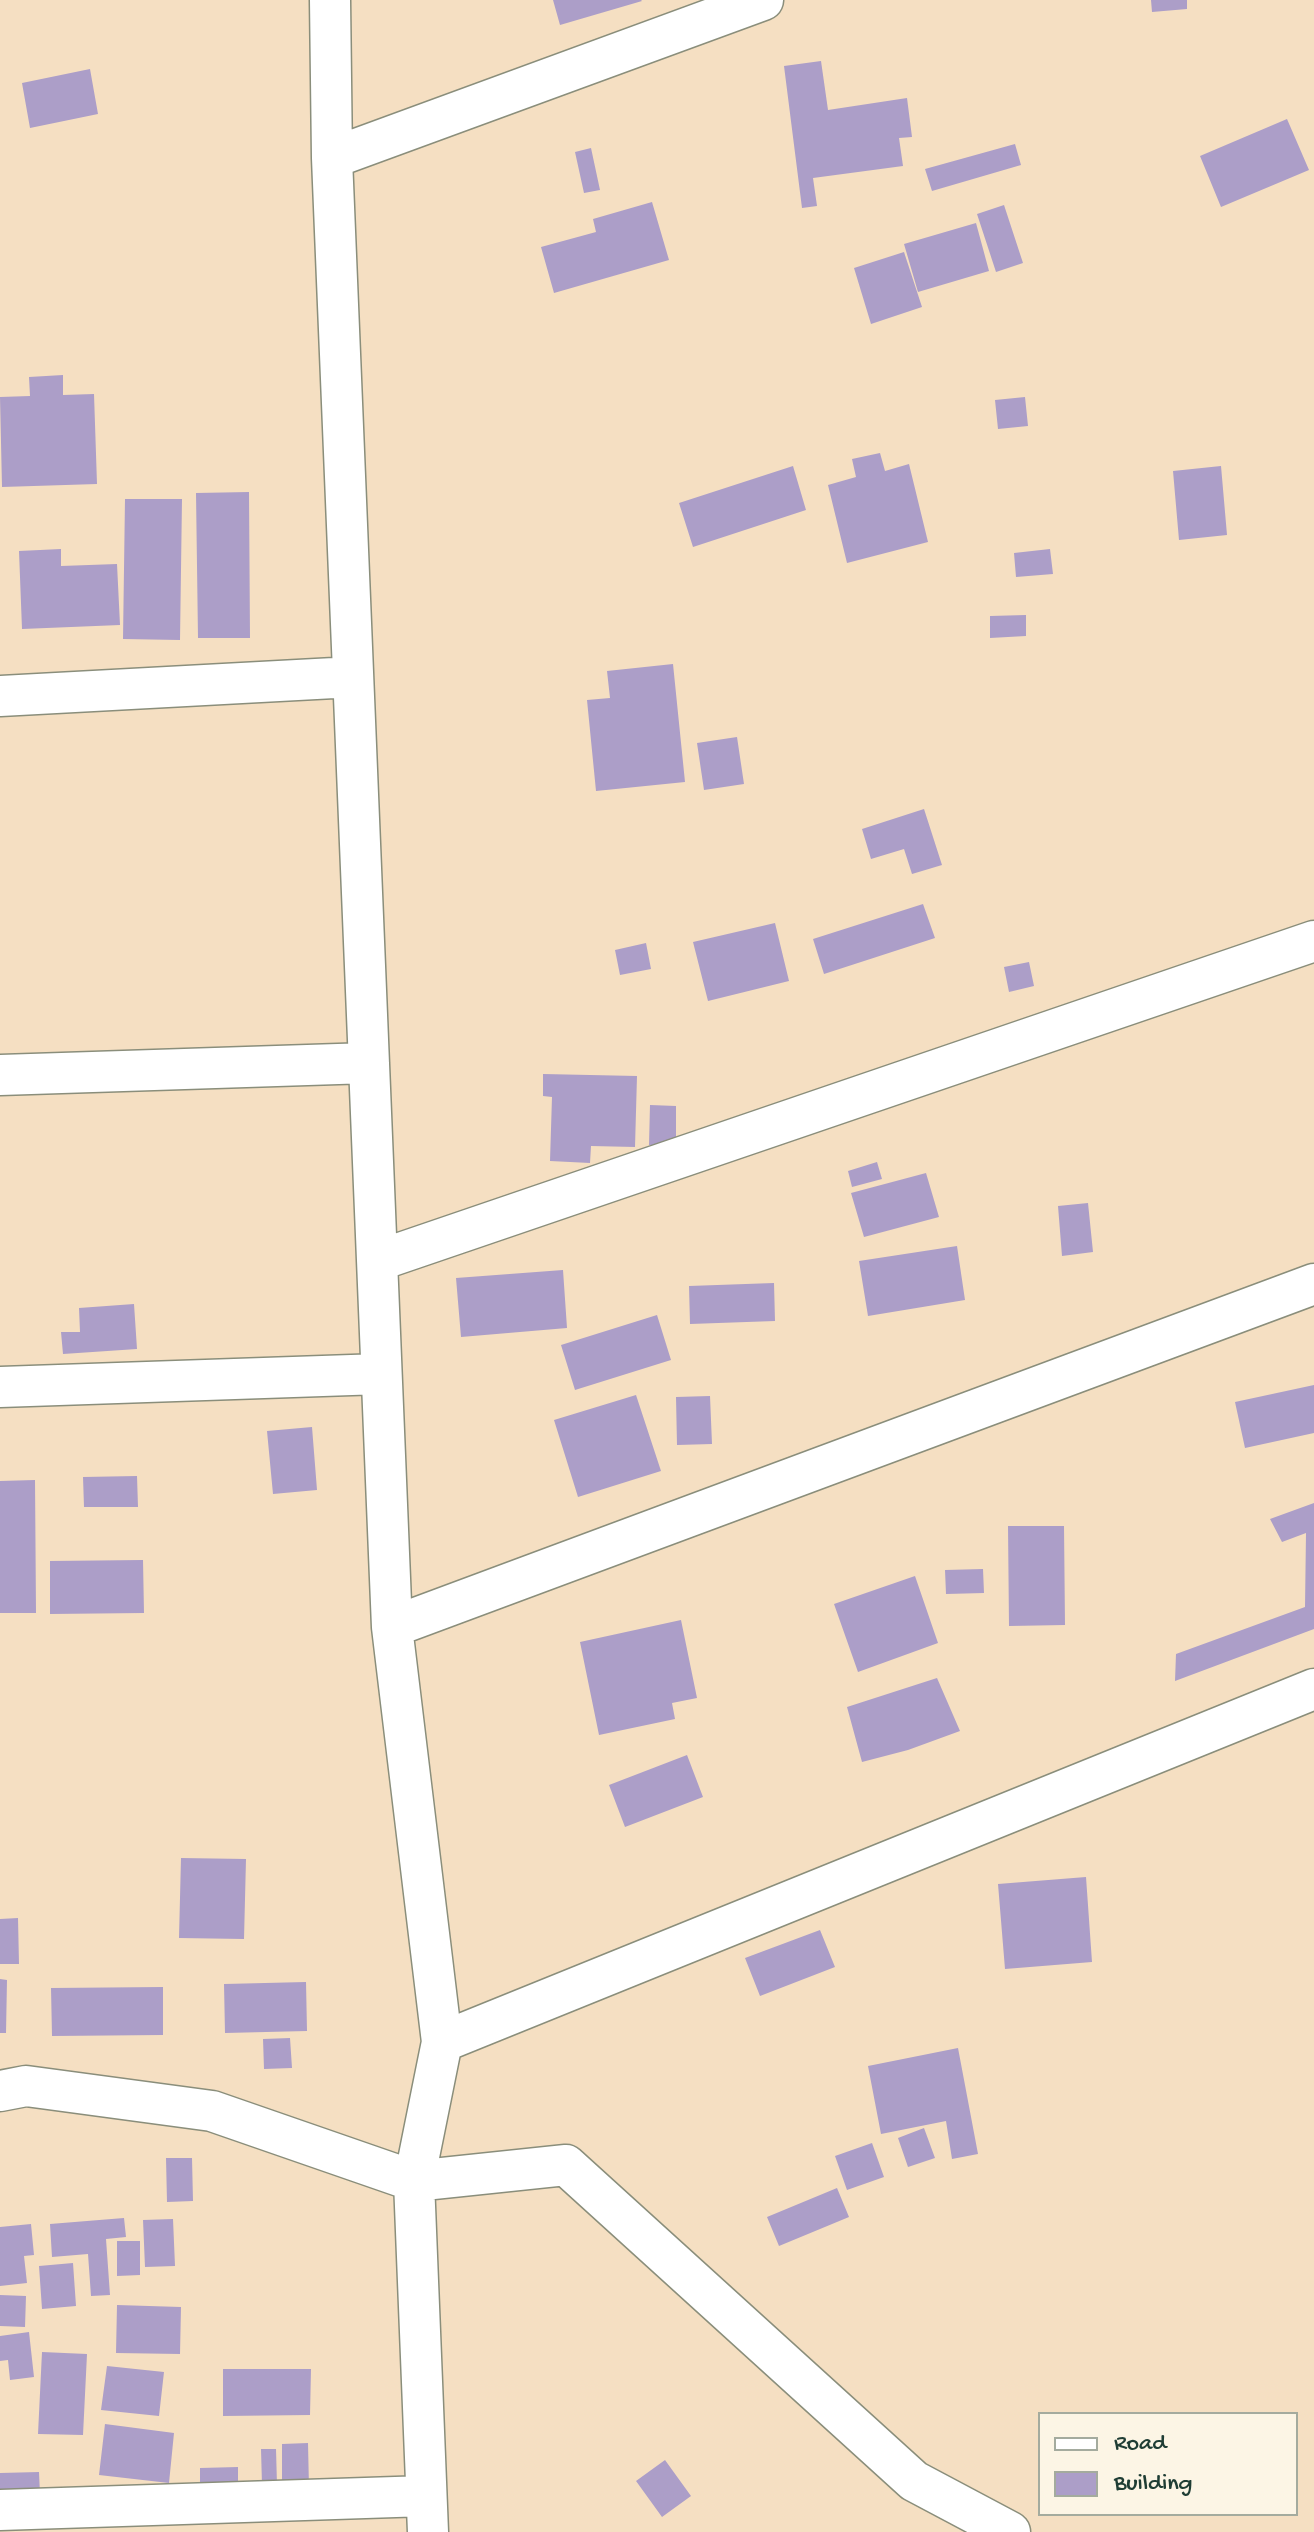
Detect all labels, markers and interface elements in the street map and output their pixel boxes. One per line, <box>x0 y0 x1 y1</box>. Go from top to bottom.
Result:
legend <box>1038 2412 1298 2516</box>
text: Road <box>1114 2430 1166 2459</box>
text: Building <box>1114 2470 1192 2499</box>

